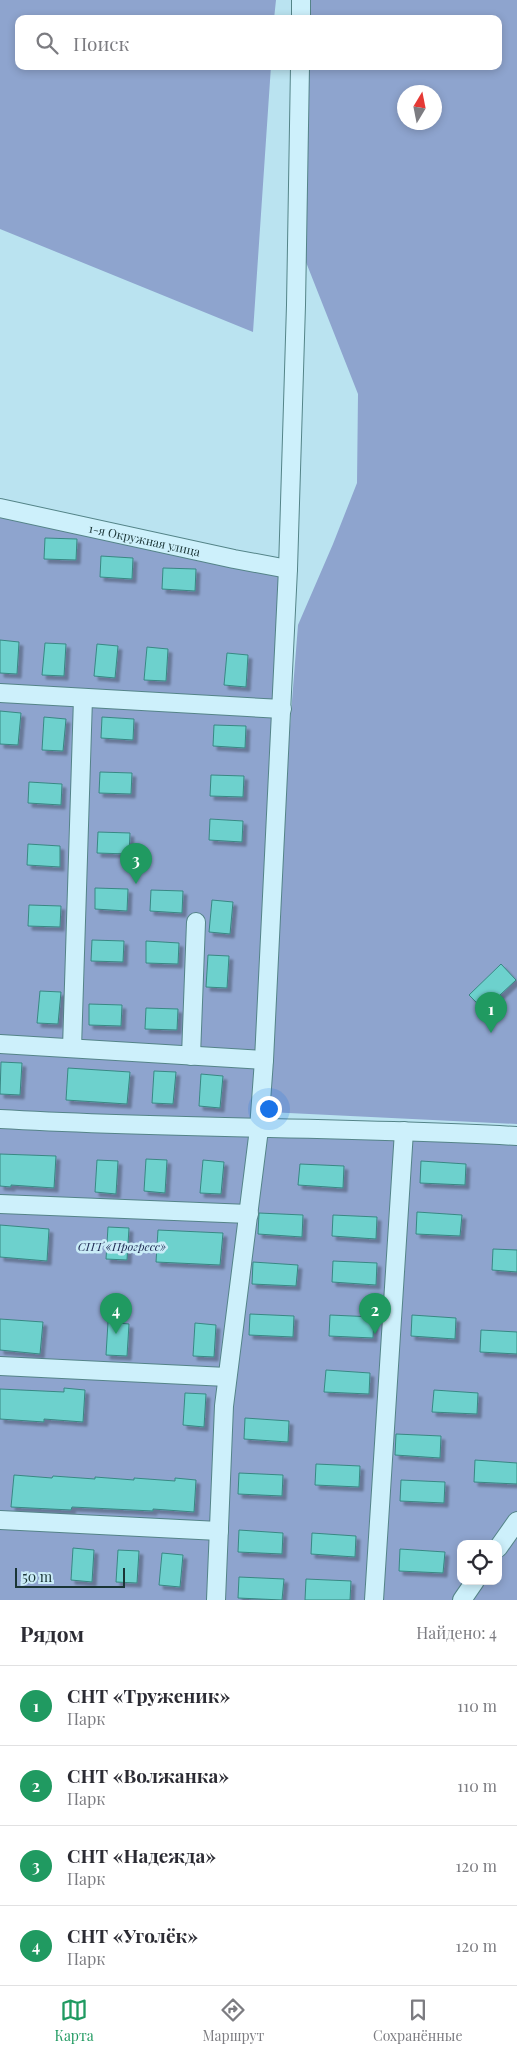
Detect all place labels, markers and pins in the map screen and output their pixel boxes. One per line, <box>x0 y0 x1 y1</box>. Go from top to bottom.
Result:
pin: 3 <box>120 843 152 884</box>
pin: 1 <box>475 992 507 1033</box>
pin: 4 <box>100 1293 132 1334</box>
pin: 2 <box>359 1293 391 1334</box>

